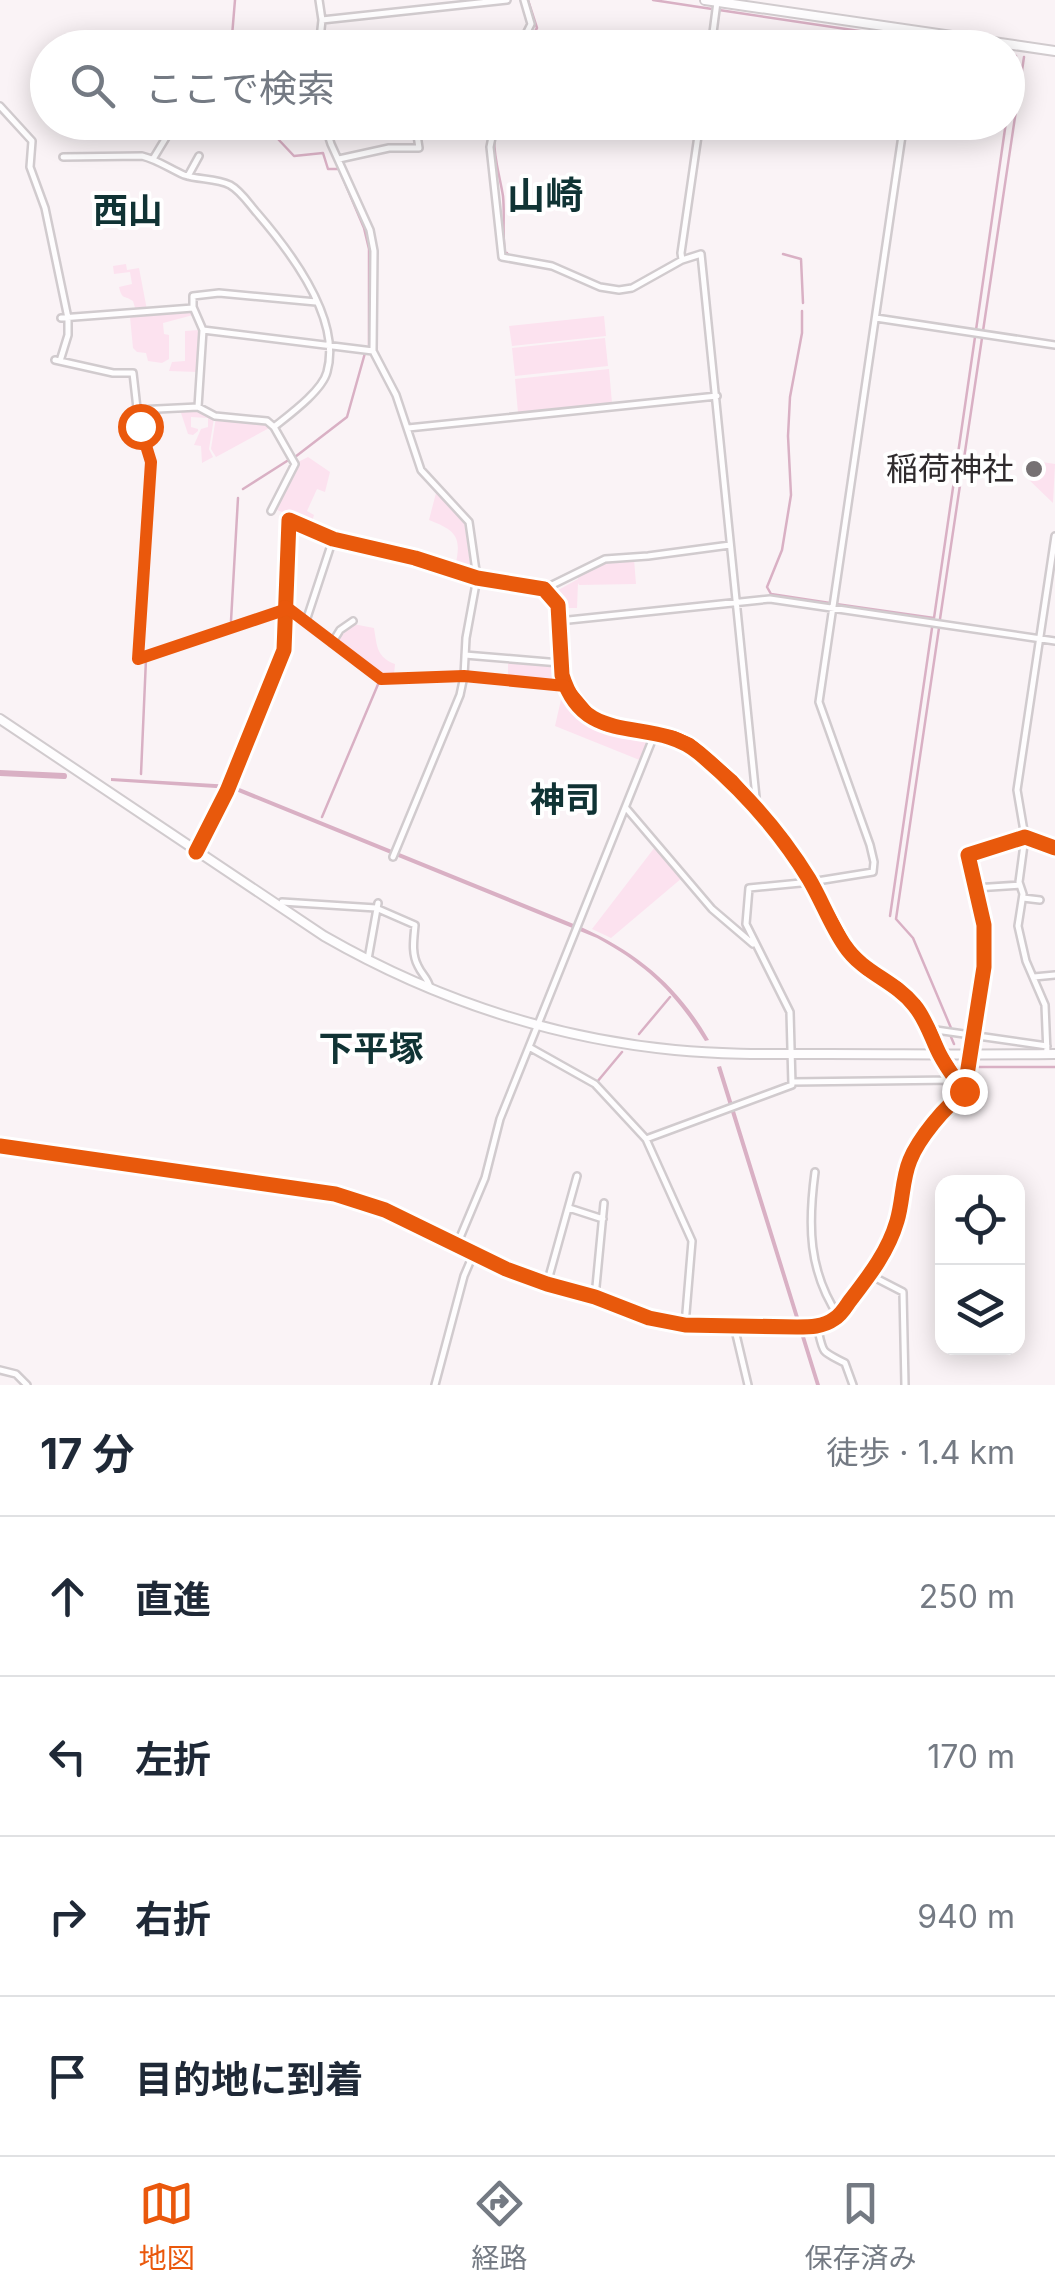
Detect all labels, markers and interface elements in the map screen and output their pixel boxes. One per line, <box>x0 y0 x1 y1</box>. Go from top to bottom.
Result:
search box <box>30 30 1025 140</box>
icon: search <box>65 58 120 113</box>
text: ここで検索 <box>145 65 335 111</box>
district label: 山崎 <box>507 172 583 218</box>
district label: 西山 <box>93 189 163 231</box>
route start <box>118 404 164 450</box>
place label: 稲荷神社 <box>886 449 1014 488</box>
marker: 稲荷神社 <box>1023 458 1045 480</box>
district label: 神司 <box>530 778 600 820</box>
district label: 下平塚 <box>318 1027 424 1069</box>
route end <box>942 1069 988 1115</box>
map controls <box>935 1175 1025 1355</box>
button: locate <box>935 1175 1025 1265</box>
button: layers <box>935 1265 1025 1355</box>
text: 17 分 <box>40 1428 134 1479</box>
text: 徒歩 · 1.4 km <box>826 1433 1015 1472</box>
icon: ahead <box>40 1569 95 1624</box>
text: 直進 <box>135 1576 211 1622</box>
text: 250 m <box>919 1577 1015 1616</box>
icon: left <box>40 1729 95 1784</box>
text: 左折 <box>135 1736 211 1782</box>
text: 170 m <box>927 1737 1015 1776</box>
icon: right <box>40 1889 95 1944</box>
text: 右折 <box>135 1896 211 1942</box>
text: 940 m <box>917 1897 1015 1936</box>
icon: arrive <box>40 2049 95 2104</box>
text: 目的地に到着 <box>135 2056 363 2102</box>
tab: 地図 <box>138 2176 195 2276</box>
tab: 経路 <box>471 2176 528 2276</box>
tab: 保存済み <box>804 2176 917 2276</box>

